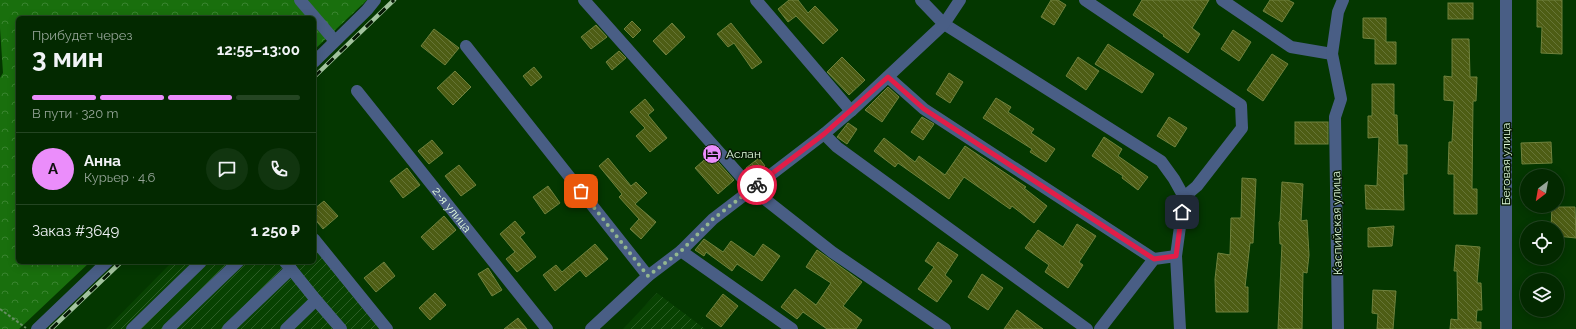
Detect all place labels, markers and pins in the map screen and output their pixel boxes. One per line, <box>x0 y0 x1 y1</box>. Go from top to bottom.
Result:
hotel icon: Аслан <box>701 143 723 165</box>
place label: Аслан <box>726 147 761 161</box>
pin <box>564 174 598 208</box>
pin <box>1165 195 1199 229</box>

